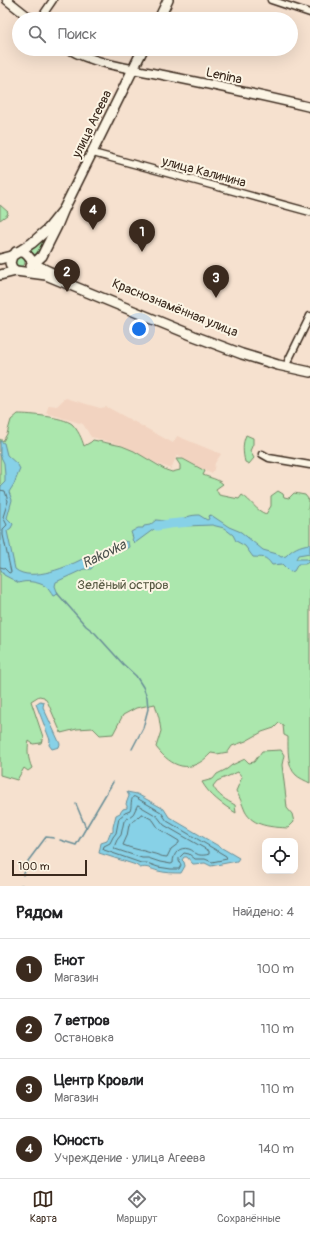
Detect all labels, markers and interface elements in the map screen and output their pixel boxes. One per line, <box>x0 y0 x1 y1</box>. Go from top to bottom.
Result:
search box <box>12 12 298 56</box>
icon: search <box>26 23 48 45</box>
text: Поиск <box>58 25 97 44</box>
street label: Lenina <box>205 64 243 88</box>
street label: улица Агеева <box>68 88 115 161</box>
street label: улица Калинина <box>159 153 248 191</box>
pin: 4 <box>80 197 106 230</box>
pin: 1 <box>129 219 155 252</box>
pin: 2 <box>54 259 80 292</box>
pin: 3 <box>203 265 229 298</box>
street label: Краснознамённая улица <box>110 275 240 341</box>
your location <box>129 319 149 339</box>
water label: Rakovka <box>79 535 130 572</box>
park label: Зелёный остров <box>77 577 169 593</box>
map controls <box>262 838 298 874</box>
button: locate <box>262 838 298 874</box>
scale bar <box>12 858 87 877</box>
text: 100 m <box>18 860 49 873</box>
text: Рядом <box>16 902 63 923</box>
text: Найдено: 4 <box>232 904 294 920</box>
text: Енот <box>54 951 85 970</box>
text: 1 <box>26 961 32 977</box>
text: 100 m <box>257 961 294 977</box>
text: Магазин <box>54 970 98 986</box>
text: 7 ветров <box>54 1011 110 1030</box>
text: 2 <box>25 1021 33 1037</box>
text: 110 m <box>261 1021 294 1037</box>
text: Остановка <box>54 1030 114 1046</box>
text: Центр Кровли <box>54 1071 143 1090</box>
text: 3 <box>25 1081 33 1097</box>
text: 110 m <box>261 1081 294 1097</box>
text: Магазин <box>54 1090 98 1106</box>
text: Юность <box>54 1131 104 1150</box>
text: 4 <box>25 1141 33 1157</box>
text: 140 m <box>258 1141 294 1157</box>
text: Учреждение · улица Агеева <box>54 1150 205 1166</box>
tab: Карта <box>30 1188 57 1225</box>
tab: Маршрут <box>116 1188 158 1225</box>
tab: Сохранённые <box>217 1188 280 1225</box>

